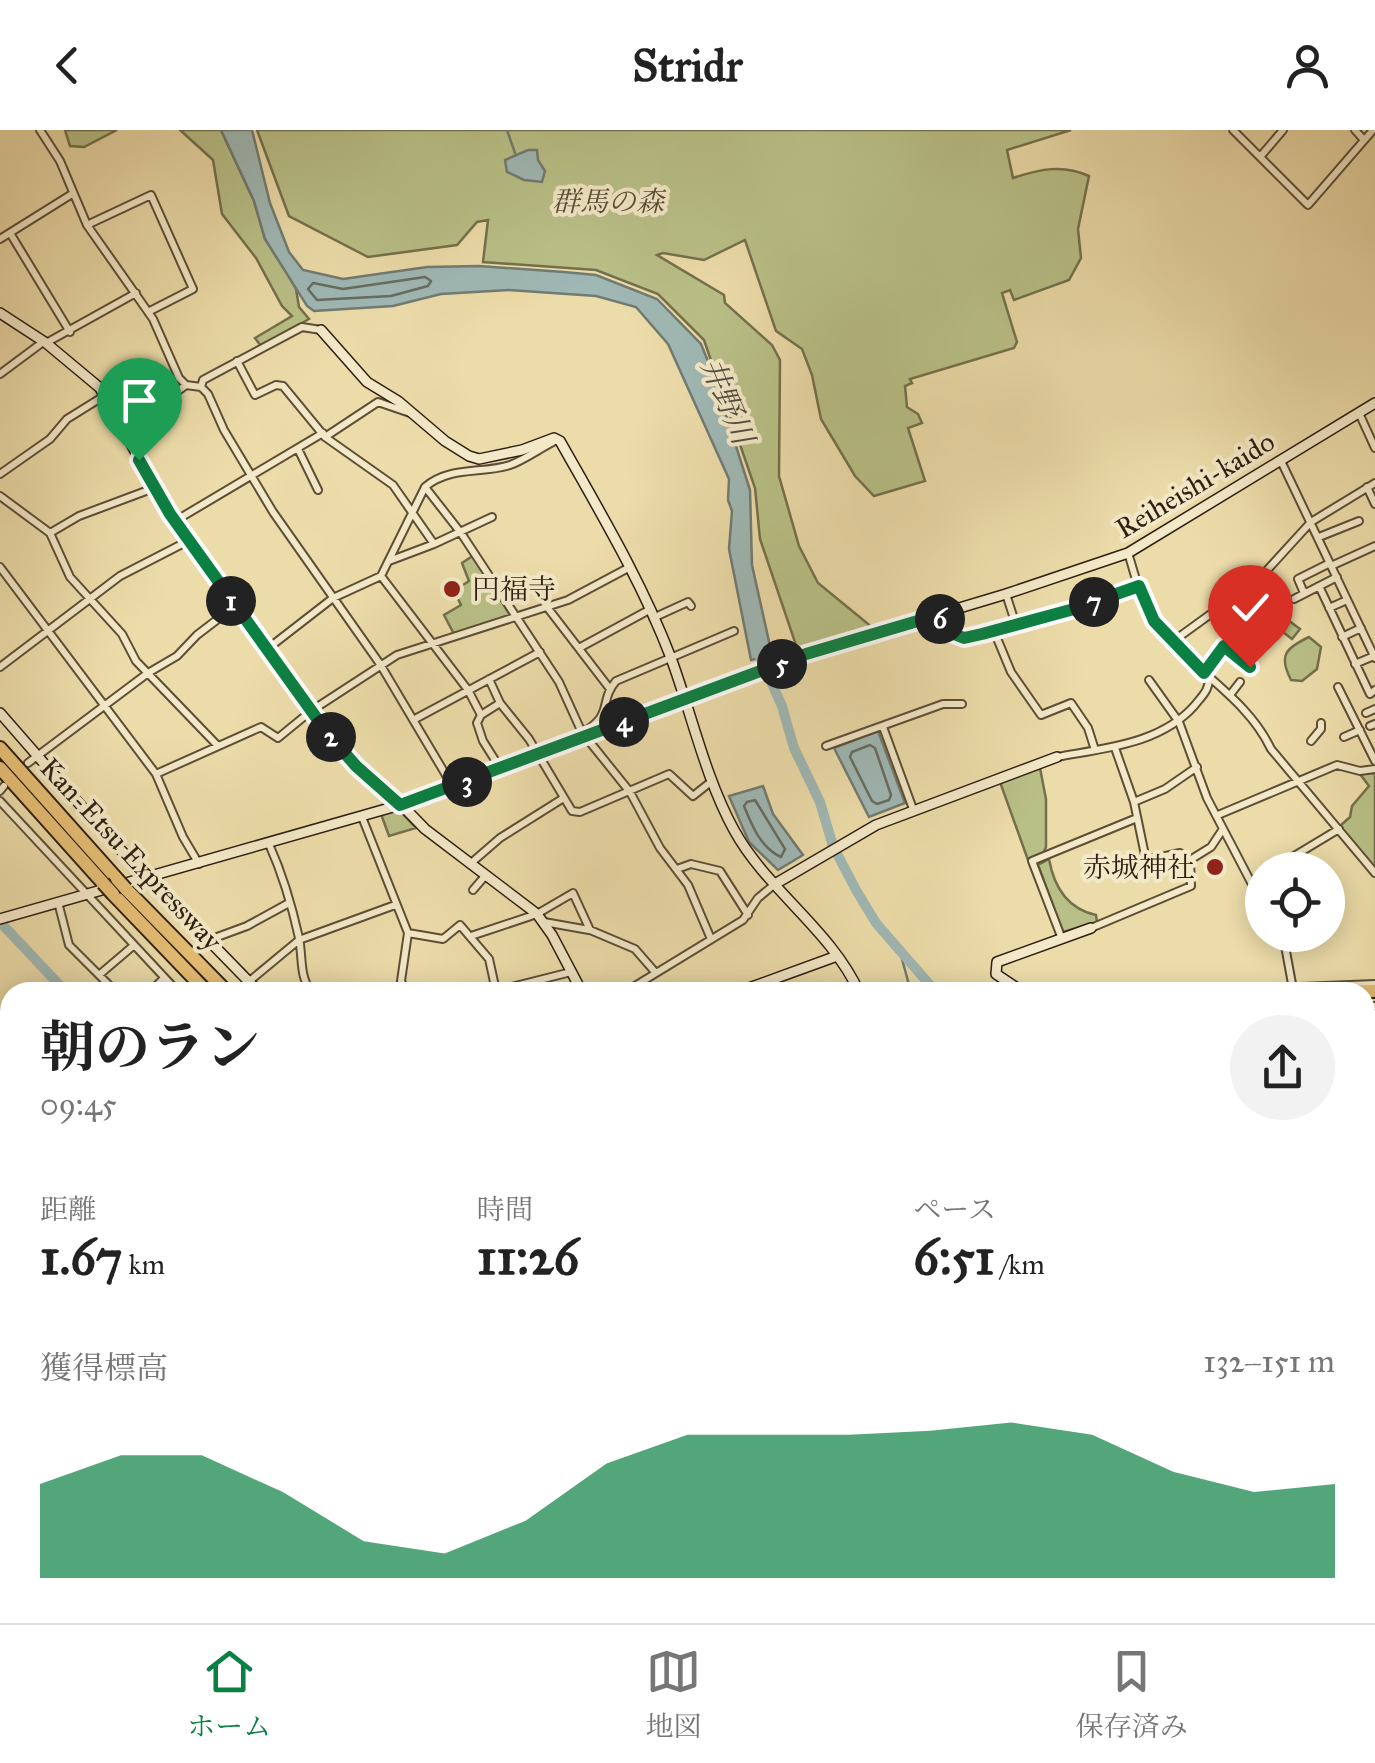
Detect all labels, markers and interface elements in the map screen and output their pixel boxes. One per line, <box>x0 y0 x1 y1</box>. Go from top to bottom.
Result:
icon: back <box>40 38 95 93</box>
text: Stridr <box>632 38 743 93</box>
icon: person <box>1280 38 1335 93</box>
park label: 群馬の森 <box>552 184 667 219</box>
water label: 井野川 <box>693 353 762 452</box>
pin <box>97 358 182 461</box>
icon: arrive <box>112 373 167 428</box>
street label: Reiheishi-kaido <box>1109 424 1281 546</box>
pin <box>1208 565 1293 668</box>
place label: 円福寺 <box>472 572 556 607</box>
pin: 1 <box>206 576 256 626</box>
pin: 7 <box>1069 577 1119 627</box>
marker: 円福寺 <box>441 578 463 600</box>
icon: check <box>1223 580 1278 635</box>
text: 1 <box>225 583 237 618</box>
text: 7 <box>1087 584 1101 619</box>
pin: 6 <box>915 594 965 644</box>
text: 6 <box>933 601 947 636</box>
pin: 5 <box>757 639 807 689</box>
text: 5 <box>775 646 789 681</box>
pin: 4 <box>599 697 649 747</box>
text: 4 <box>616 704 632 739</box>
pin: 2 <box>306 712 356 762</box>
text: 2 <box>324 719 338 754</box>
street label: Kan-Etsu Expressway <box>33 750 230 958</box>
pin: 3 <box>442 757 492 807</box>
text: 3 <box>461 764 473 799</box>
place label: 赤城神社 <box>1083 850 1195 885</box>
map controls <box>1245 852 1345 952</box>
button: locate <box>1245 852 1345 952</box>
marker: 赤城神社 <box>1204 856 1226 878</box>
text: 朝のラン <box>40 1014 260 1081</box>
button: share <box>1230 1015 1335 1120</box>
text: 09:45 <box>40 1085 117 1124</box>
text: 距離 <box>40 1192 96 1227</box>
text: 時間 <box>477 1192 533 1227</box>
text: ペース <box>913 1192 996 1227</box>
text: 1.67 <box>40 1227 122 1288</box>
text: 11:26 <box>477 1227 579 1288</box>
text: 6:51 <box>913 1227 995 1288</box>
text: km <box>122 1247 165 1282</box>
text: /km <box>995 1247 1045 1282</box>
text: 132–151 m <box>1203 1342 1335 1381</box>
text: 獲得標高 <box>40 1349 168 1388</box>
tab: ホーム <box>187 1644 271 1744</box>
tab: 地図 <box>645 1644 702 1744</box>
tab: 保存済み <box>1076 1644 1188 1744</box>

